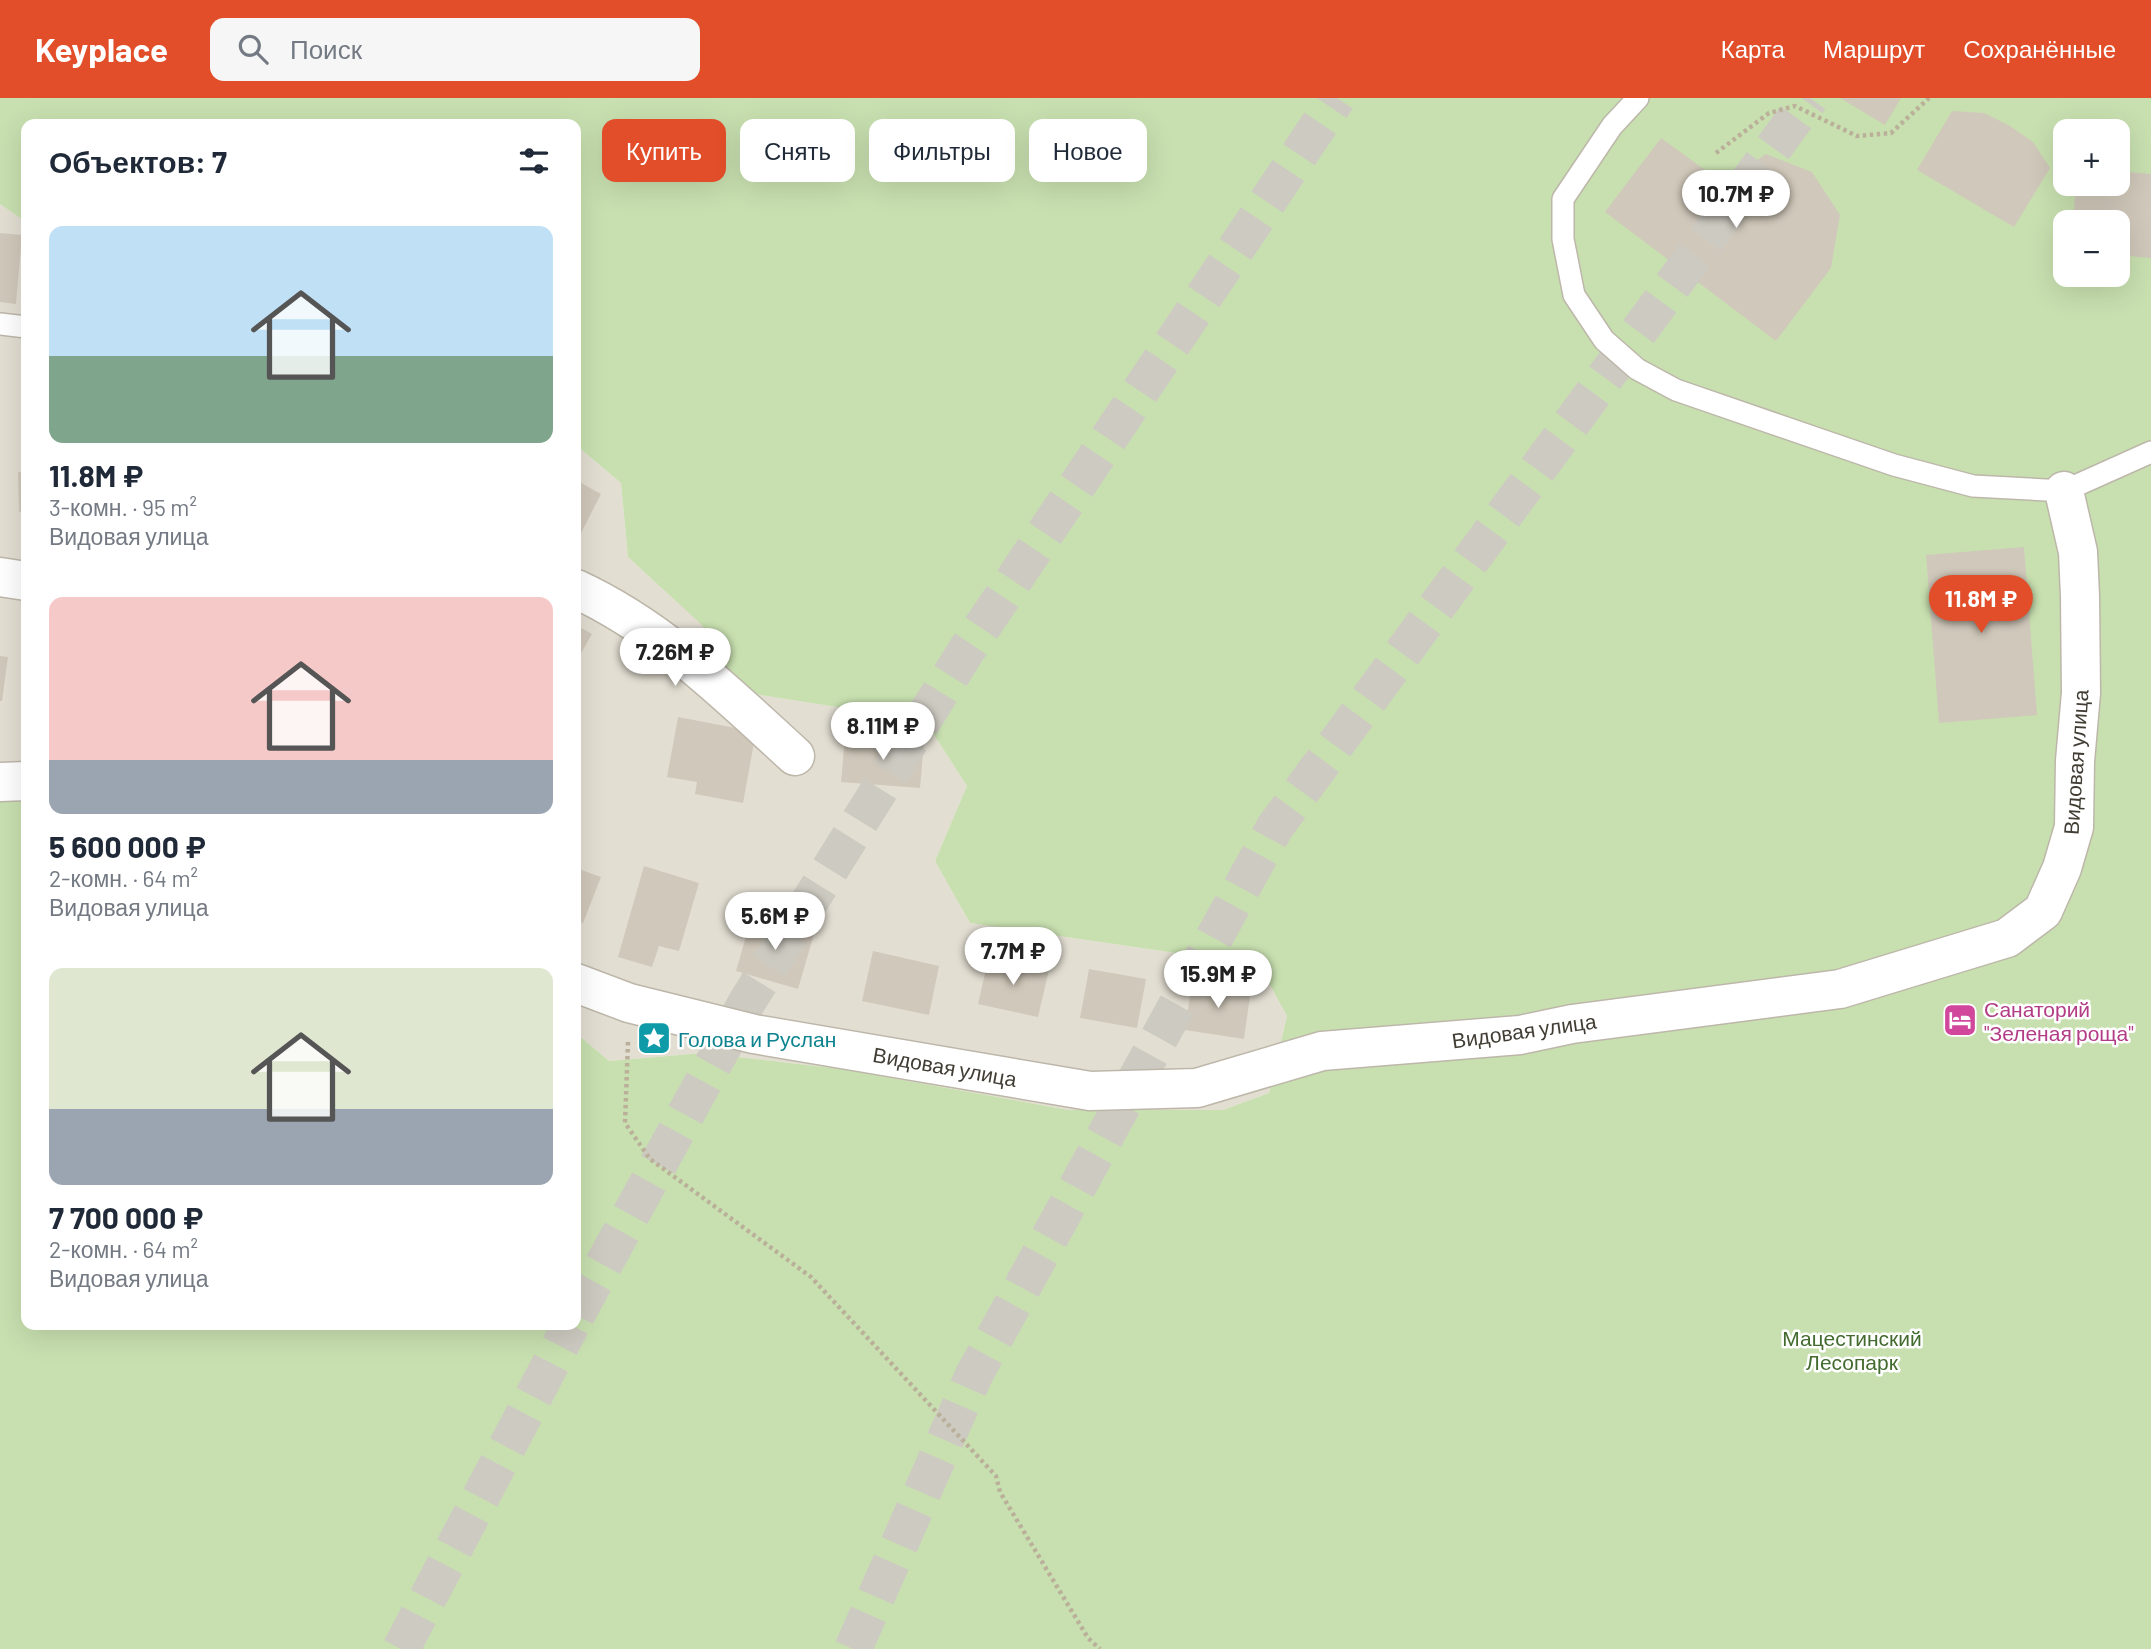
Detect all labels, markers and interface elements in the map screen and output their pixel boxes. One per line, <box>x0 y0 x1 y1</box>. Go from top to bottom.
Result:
search box <box>210 18 700 81</box>
text: Keyplace <box>35 29 168 69</box>
icon: search <box>234 30 272 68</box>
text: Поиск <box>290 33 362 64</box>
text: Карта <box>1721 34 1785 63</box>
text: Маршрут <box>1823 34 1925 63</box>
text: Сохранённые <box>1963 34 2116 63</box>
chip: Купить <box>602 119 726 182</box>
chip: Снять <box>740 119 855 182</box>
chip: Фильтры <box>869 119 1015 182</box>
chip: Новое <box>1029 119 1147 182</box>
map controls <box>2053 119 2130 287</box>
button: + <box>2053 119 2130 196</box>
icon: filters <box>515 142 553 180</box>
text: Объектов: 7 <box>49 143 227 179</box>
pin: 10.7M ₽ <box>1671 170 1801 230</box>
text: 10.7M ₽ <box>1698 179 1774 207</box>
button: − <box>2053 210 2130 287</box>
icon: home <box>238 272 364 398</box>
text: 11.8M ₽ <box>49 457 143 493</box>
text: 3-комн. · 95 m² <box>49 493 197 521</box>
text: Видовая улица <box>49 522 208 550</box>
pin: 11.8M ₽ <box>1916 575 2046 635</box>
text: 11.8M ₽ <box>1945 584 2017 612</box>
pin: 7.26M ₽ <box>610 628 740 688</box>
text: 7.26M ₽ <box>636 637 714 665</box>
icon: home <box>238 643 364 769</box>
street label: Видовая улица <box>2057 688 2093 835</box>
pin: 8.11M ₽ <box>818 702 948 762</box>
text: 8.11M ₽ <box>847 711 919 739</box>
text: 5 600 000 ₽ <box>49 828 206 864</box>
text: 2-комн. · 64 m² <box>49 864 198 892</box>
pin: 5.6M ₽ <box>718 892 832 952</box>
text: Видовая улица <box>49 893 208 921</box>
text: 5.6M ₽ <box>741 901 809 929</box>
pin: 7.7M ₽ <box>956 928 1070 987</box>
text: 7.7M ₽ <box>981 936 1045 964</box>
pin: 15.9M ₽ <box>1153 950 1283 1010</box>
text: 15.9M ₽ <box>1180 959 1256 987</box>
place label: Санаторий "Зеленая роща" <box>1984 996 2134 1045</box>
hotel icon: Санаторий "Зеленая роща" <box>1941 1001 1979 1039</box>
street label: Видовая улица <box>1450 1007 1598 1053</box>
icon: home <box>238 1014 364 1140</box>
place icon: Голова и Руслан <box>635 1019 673 1057</box>
place label: Голова и Руслан <box>678 1026 836 1051</box>
street label: Видовая улица <box>871 1041 1019 1091</box>
text: 7 700 000 ₽ <box>49 1199 203 1235</box>
text: 2-комн. · 64 m² <box>49 1235 198 1263</box>
text: Видовая улица <box>49 1264 208 1292</box>
park label: Мацестинский Лесопарк <box>1782 1325 1922 1374</box>

